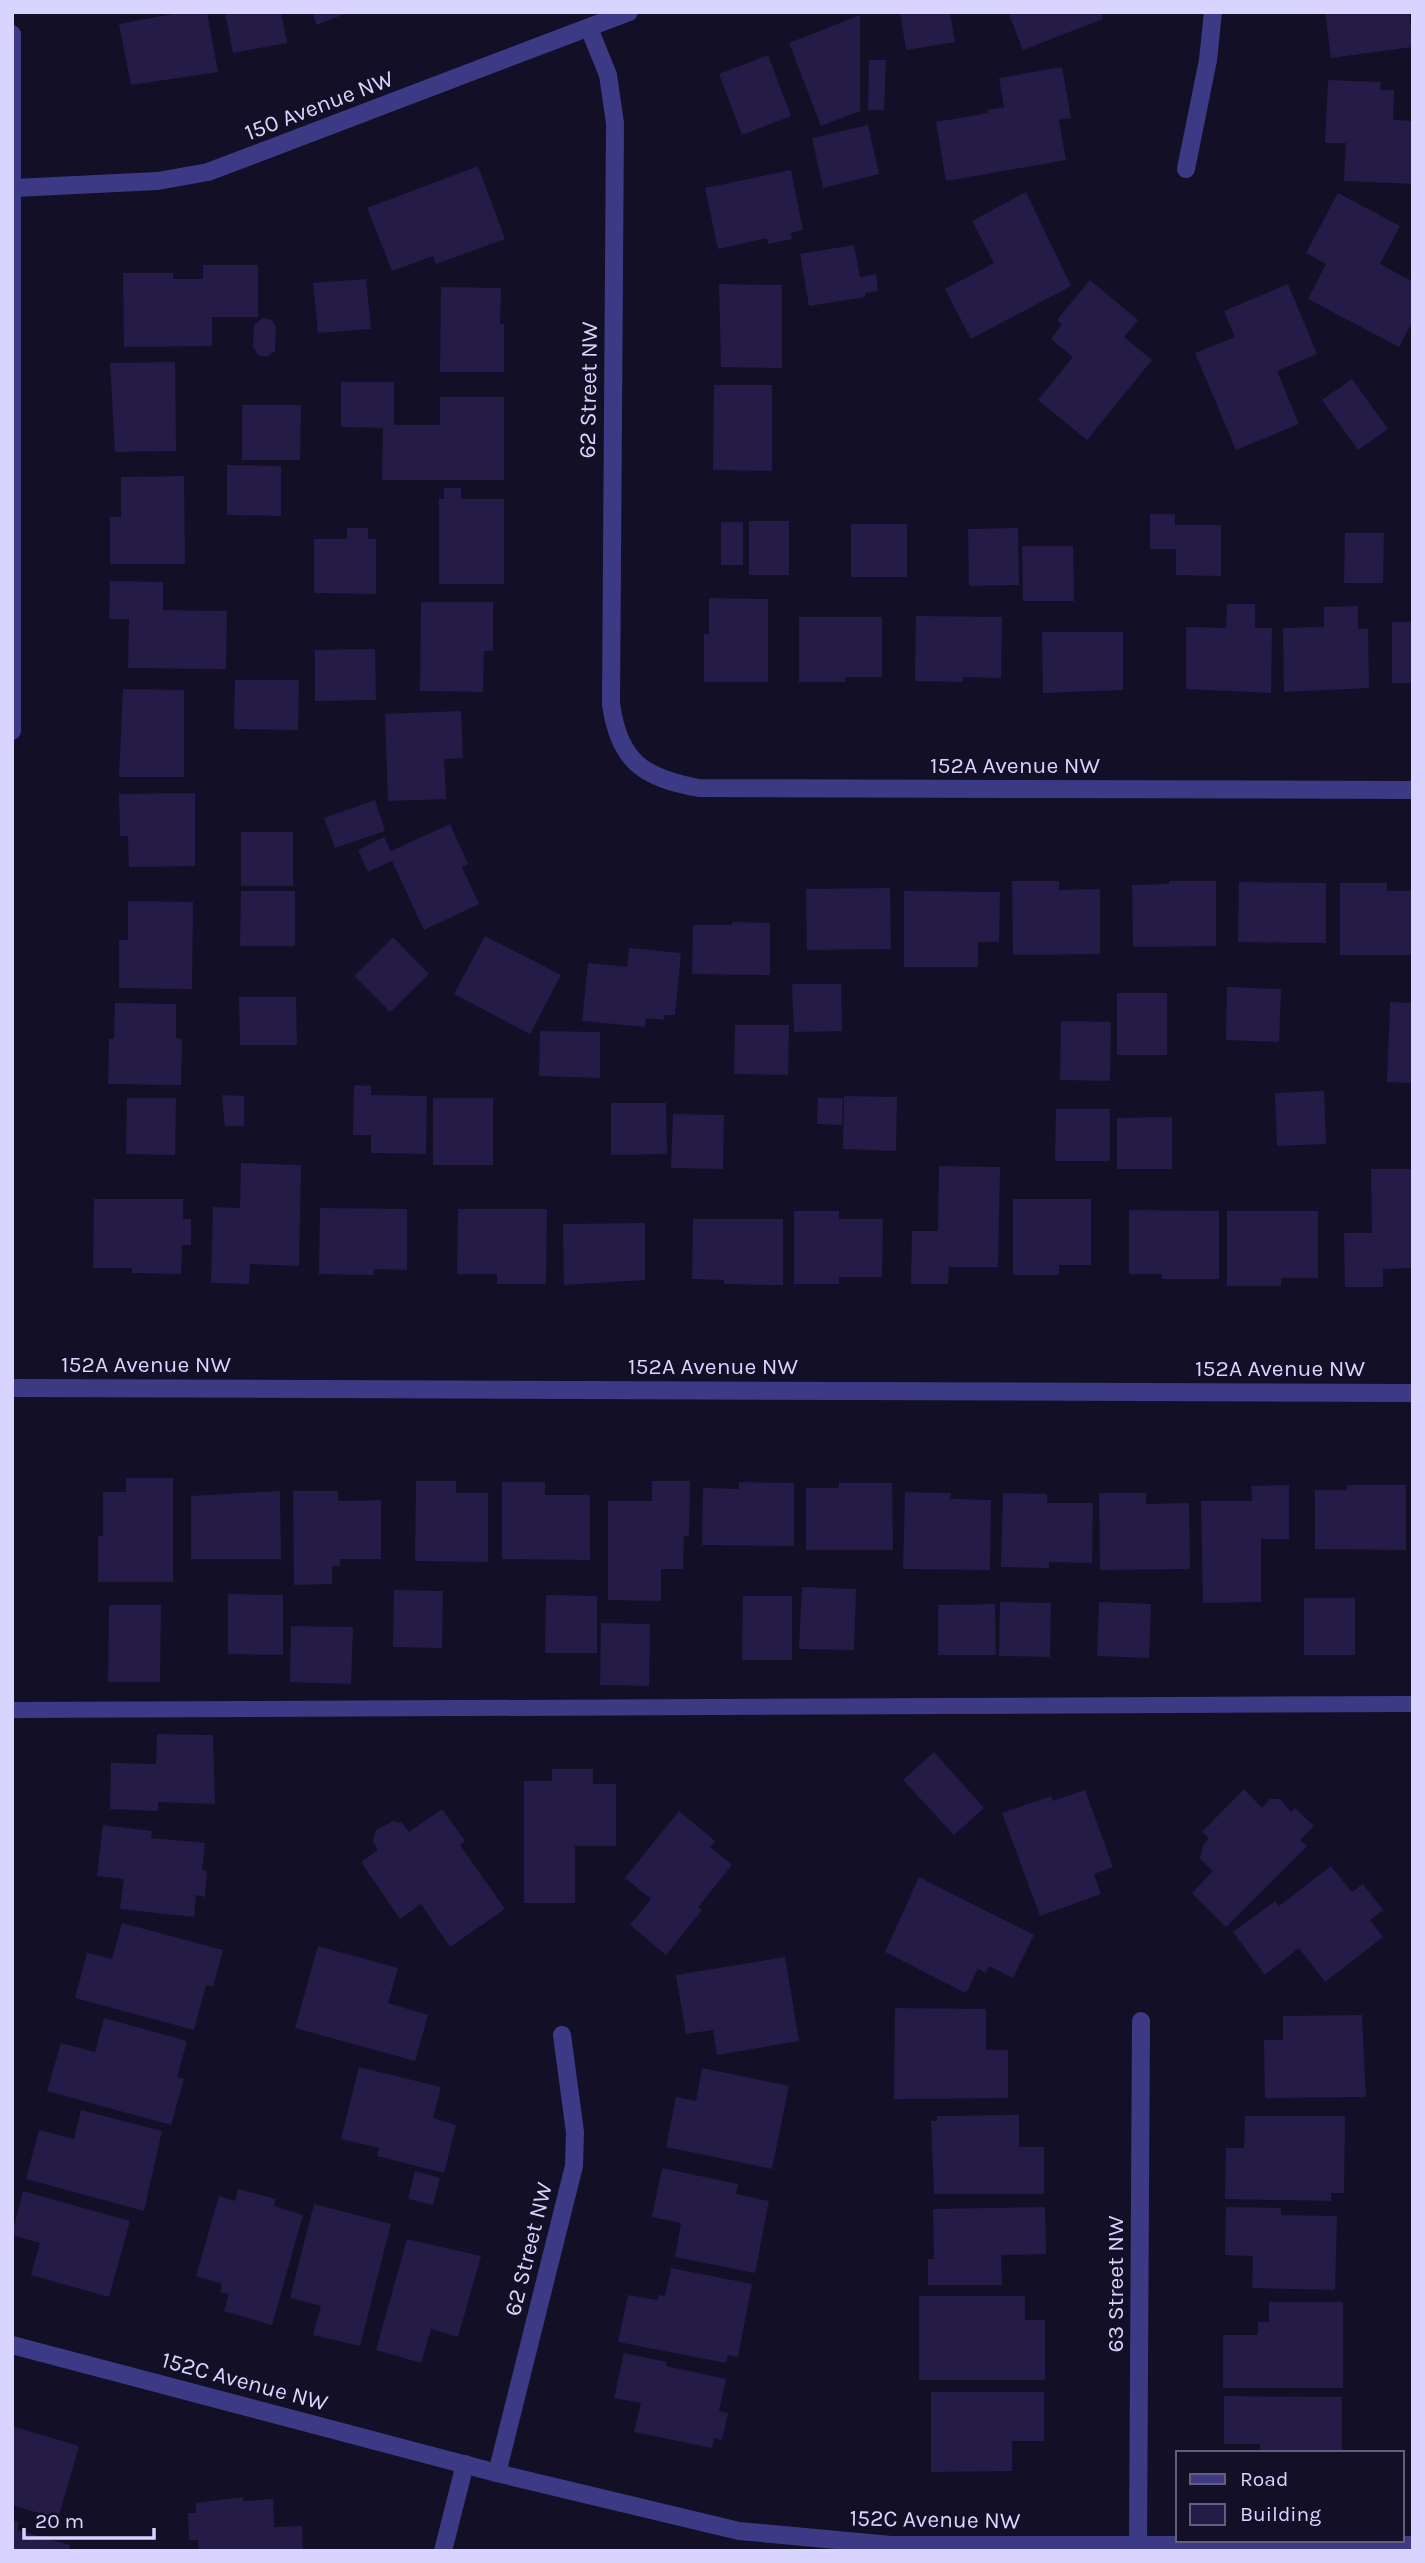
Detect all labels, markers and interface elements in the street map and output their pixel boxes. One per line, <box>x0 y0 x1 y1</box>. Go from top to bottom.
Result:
street label: 150 Avenue NW <box>241 65 398 146</box>
street label: 62 Street NW <box>574 321 603 459</box>
street label: 152A Avenue NW <box>930 752 1100 779</box>
street label: 152A Avenue NW <box>61 1351 231 1378</box>
street label: 152A Avenue NW <box>628 1353 798 1380</box>
street label: 152A Avenue NW <box>1195 1355 1365 1382</box>
street label: 62 Street NW <box>499 2179 558 2319</box>
street label: 63 Street NW <box>1102 2215 1129 2353</box>
street label: 152C Avenue NW <box>159 2346 331 2417</box>
legend <box>1176 2451 1404 2542</box>
text: Road <box>1240 2467 1288 2491</box>
scale bar <box>24 2496 154 2540</box>
text: Building <box>1240 2502 1321 2526</box>
street label: 152C Avenue NW <box>849 2505 1021 2534</box>
text: 20 m <box>35 2509 84 2533</box>

